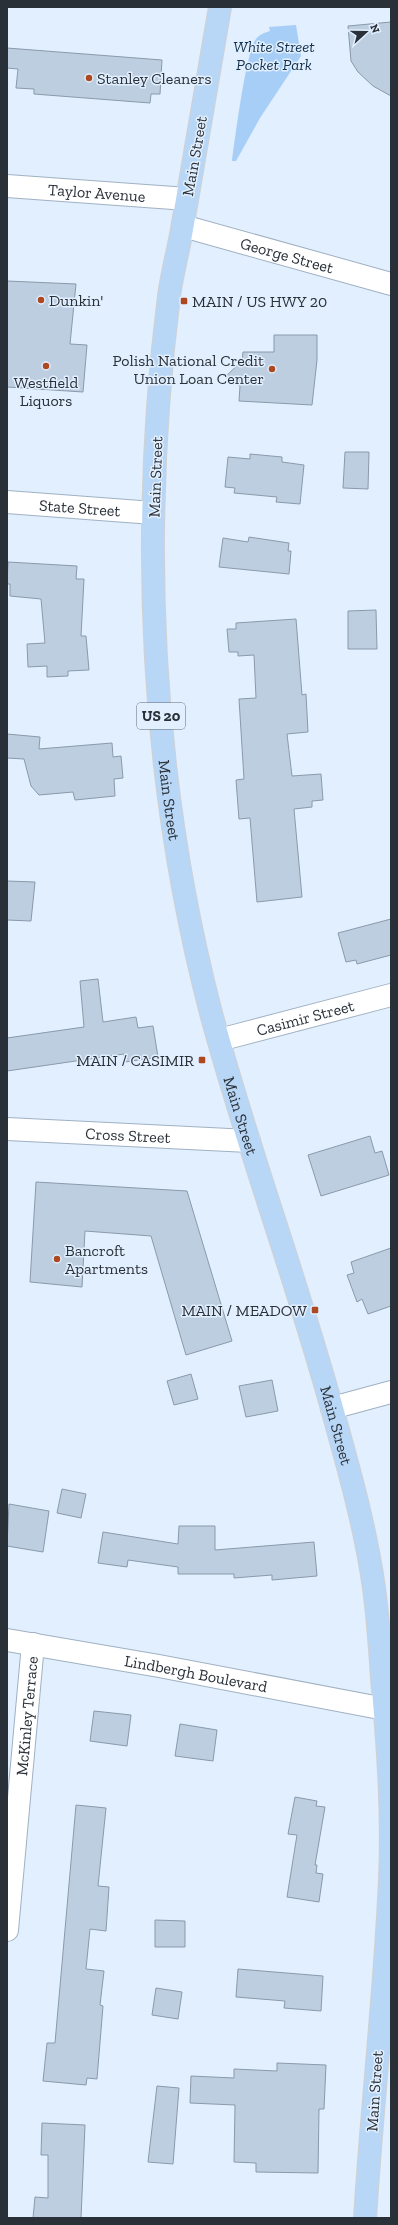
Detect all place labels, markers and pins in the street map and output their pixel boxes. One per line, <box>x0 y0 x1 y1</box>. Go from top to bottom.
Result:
place label: Stanley Cleaners <box>97 69 212 88</box>
marker: Stanley Cleaners <box>84 73 94 83</box>
place label: Dunkin' <box>49 291 103 310</box>
place label: MAIN / US HWY 20 <box>192 292 327 311</box>
marker: Dunkin' <box>36 295 46 305</box>
marker: MAIN / US HWY 20 <box>179 296 189 306</box>
place label: Polish National Credit Union Loan Center <box>112 351 264 388</box>
marker: Westfield Liquors <box>41 361 51 371</box>
marker: Polish National Credit Union Loan Center <box>267 364 277 374</box>
place label: Westfield Liquors <box>14 373 78 410</box>
place label: MAIN / CASIMIR <box>76 1051 194 1070</box>
marker: MAIN / CASIMIR <box>197 1055 207 1065</box>
place label: Bancroft Apartments <box>65 1241 148 1278</box>
marker: Bancroft Apartments <box>52 1254 62 1264</box>
place label: MAIN / MEADOW <box>181 1301 307 1320</box>
marker: MAIN / MEADOW <box>310 1305 320 1315</box>

